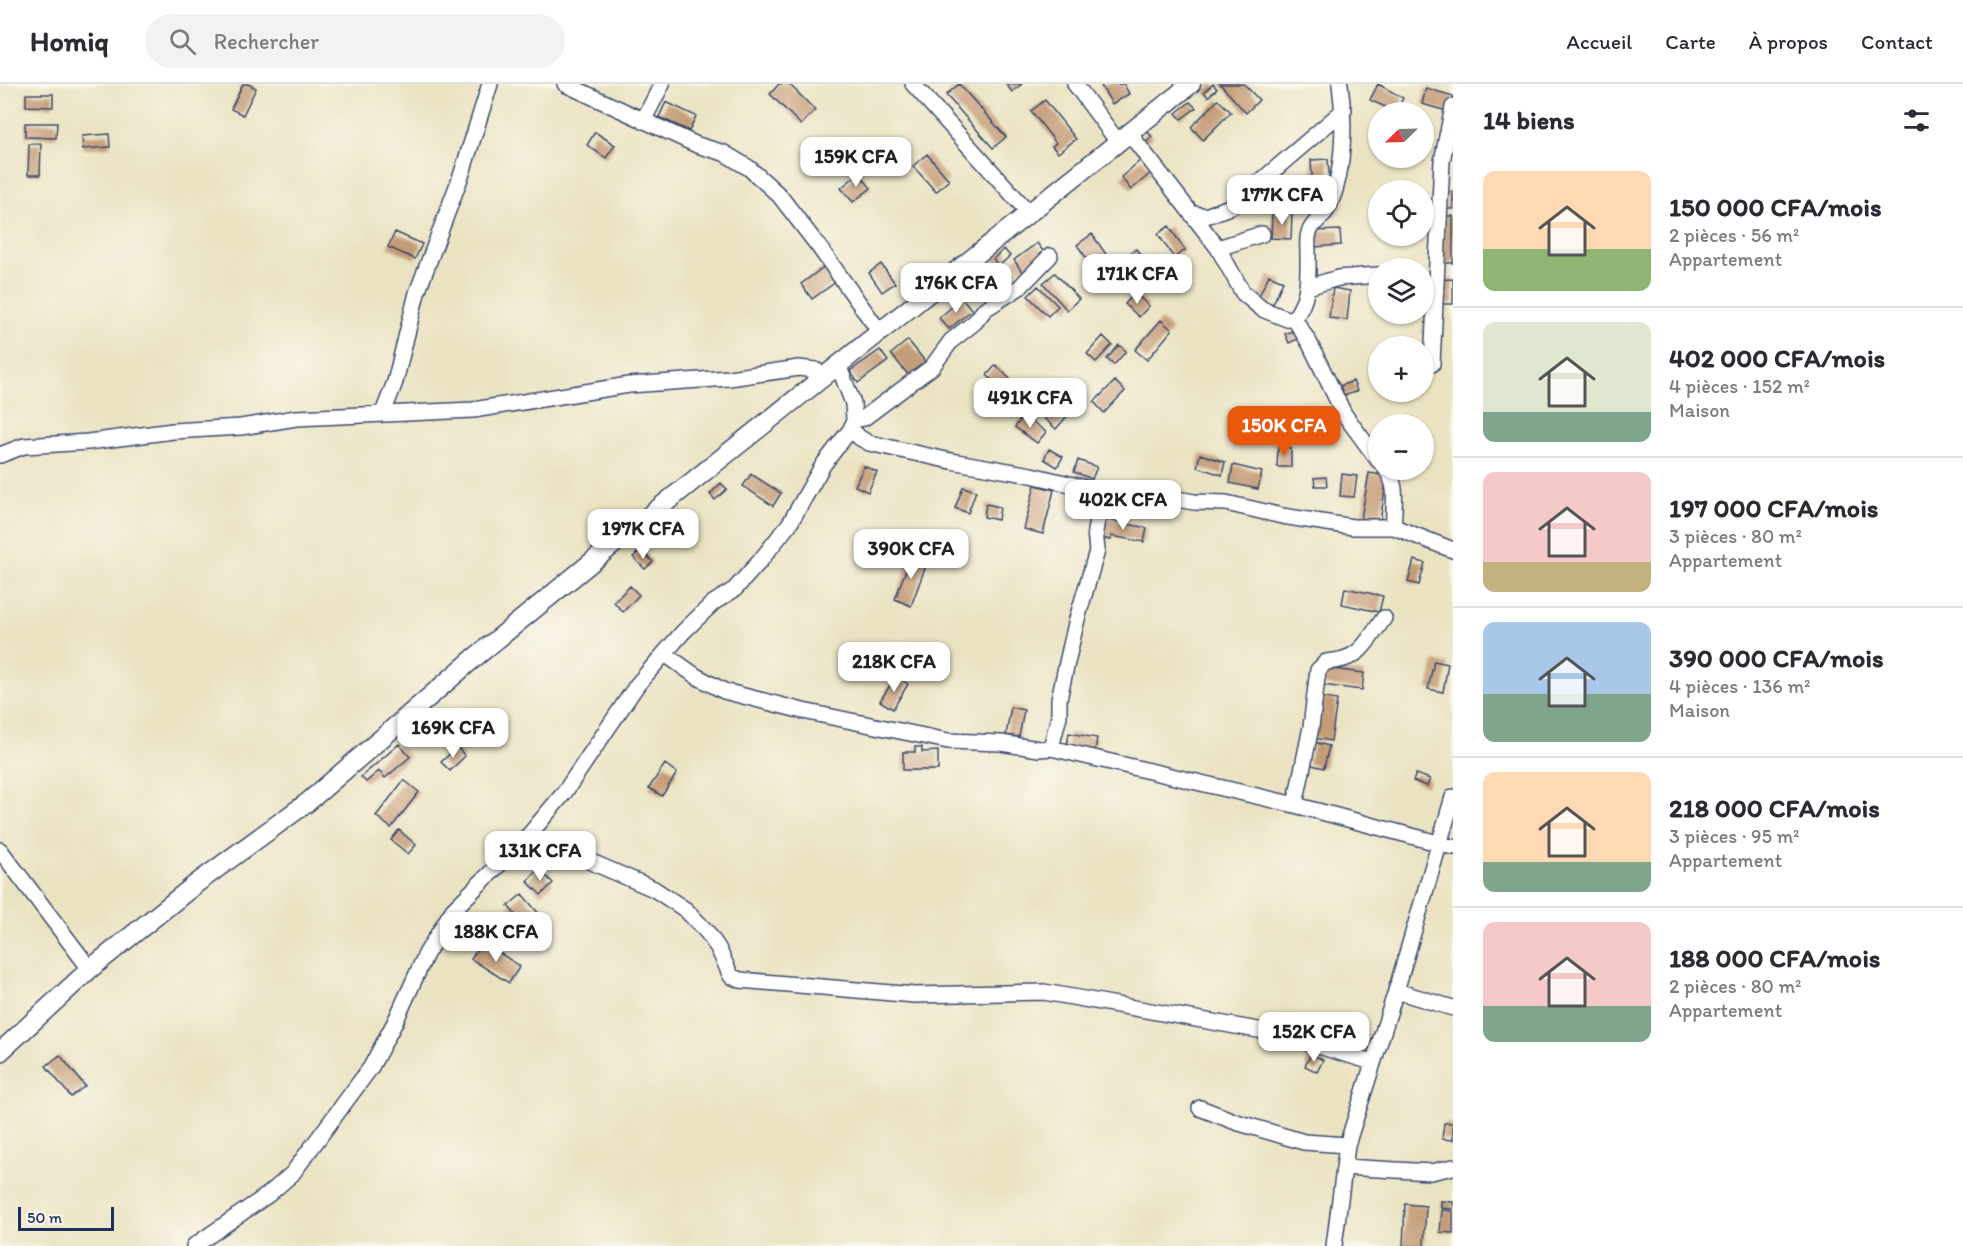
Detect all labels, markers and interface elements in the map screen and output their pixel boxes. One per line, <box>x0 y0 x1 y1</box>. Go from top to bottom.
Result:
search box <box>145 14 565 68</box>
text: Homiq <box>30 24 109 58</box>
icon: search <box>166 25 199 58</box>
text: Rechercher <box>214 28 319 55</box>
text: Accueil <box>1567 29 1632 54</box>
text: Carte <box>1665 29 1716 54</box>
text: À propos <box>1749 29 1828 54</box>
text: Contact <box>1861 29 1933 54</box>
north arrow <box>1368 102 1434 168</box>
map controls <box>1368 102 1434 480</box>
text: 14 biens <box>1483 104 1575 136</box>
icon: filters <box>1900 104 1933 137</box>
pin: 159K CFA <box>794 137 918 188</box>
text: 159K CFA <box>814 144 898 168</box>
pin: 177K CFA <box>1220 175 1344 226</box>
button: locate <box>1368 180 1434 246</box>
text: 177K CFA <box>1241 182 1323 206</box>
text: 150 000 CFA/mois <box>1669 191 1882 223</box>
icon: home <box>1531 195 1603 267</box>
text: 2 pièces · 56 m² <box>1669 223 1799 247</box>
text: Appartement <box>1669 247 1782 271</box>
pin: 171K CFA <box>1075 254 1199 305</box>
button: layers <box>1368 258 1434 324</box>
text: 171K CFA <box>1096 261 1178 285</box>
pin: 176K CFA <box>894 263 1018 314</box>
text: 176K CFA <box>915 270 997 294</box>
button: + <box>1368 336 1434 402</box>
text: 402 000 CFA/mois <box>1669 342 1885 374</box>
icon: home <box>1531 346 1603 418</box>
text: 4 pièces · 152 m² <box>1669 374 1810 398</box>
pin: 491K CFA <box>968 378 1092 429</box>
text: 491K CFA <box>988 385 1072 409</box>
text: Maison <box>1669 398 1730 422</box>
pin: 150K CFA <box>1222 406 1346 457</box>
text: 150K CFA <box>1241 413 1327 437</box>
button: − <box>1368 414 1434 480</box>
pin: 402K CFA <box>1061 480 1185 531</box>
text: 402K CFA <box>1079 487 1167 511</box>
text: 197 000 CFA/mois <box>1669 492 1878 524</box>
icon: home <box>1531 496 1603 568</box>
pin: 197K CFA <box>581 509 705 560</box>
text: 197K CFA <box>602 516 684 540</box>
text: 3 pièces · 80 m² <box>1669 524 1802 548</box>
pin: 390K CFA <box>849 529 973 580</box>
text: 390K CFA <box>868 536 954 560</box>
text: Appartement <box>1669 548 1782 572</box>
pin: 218K CFA <box>832 642 956 693</box>
text: 390 000 CFA/mois <box>1669 642 1884 674</box>
icon: home <box>1531 646 1603 718</box>
text: 218K CFA <box>852 649 936 673</box>
text: 4 pièces · 136 m² <box>1669 674 1810 698</box>
text: Maison <box>1669 698 1730 722</box>
pin: 169K CFA <box>391 708 515 759</box>
text: 169K CFA <box>411 715 495 739</box>
text: 218 000 CFA/mois <box>1669 792 1880 824</box>
icon: home <box>1531 796 1603 868</box>
text: 3 pièces · 95 m² <box>1669 824 1800 848</box>
pin: 131K CFA <box>478 831 602 882</box>
text: 131K CFA <box>499 838 581 862</box>
text: Appartement <box>1669 848 1782 872</box>
pin: 188K CFA <box>434 912 558 963</box>
text: 188K CFA <box>454 919 538 943</box>
text: 188 000 CFA/mois <box>1669 942 1880 974</box>
icon: home <box>1531 946 1603 1018</box>
text: 2 pièces · 80 m² <box>1669 974 1802 998</box>
text: Appartement <box>1669 998 1782 1022</box>
pin: 152K CFA <box>1252 1012 1376 1063</box>
text: 152K CFA <box>1272 1019 1356 1043</box>
scale bar <box>18 1204 114 1232</box>
text: 50 m <box>27 1208 62 1227</box>

